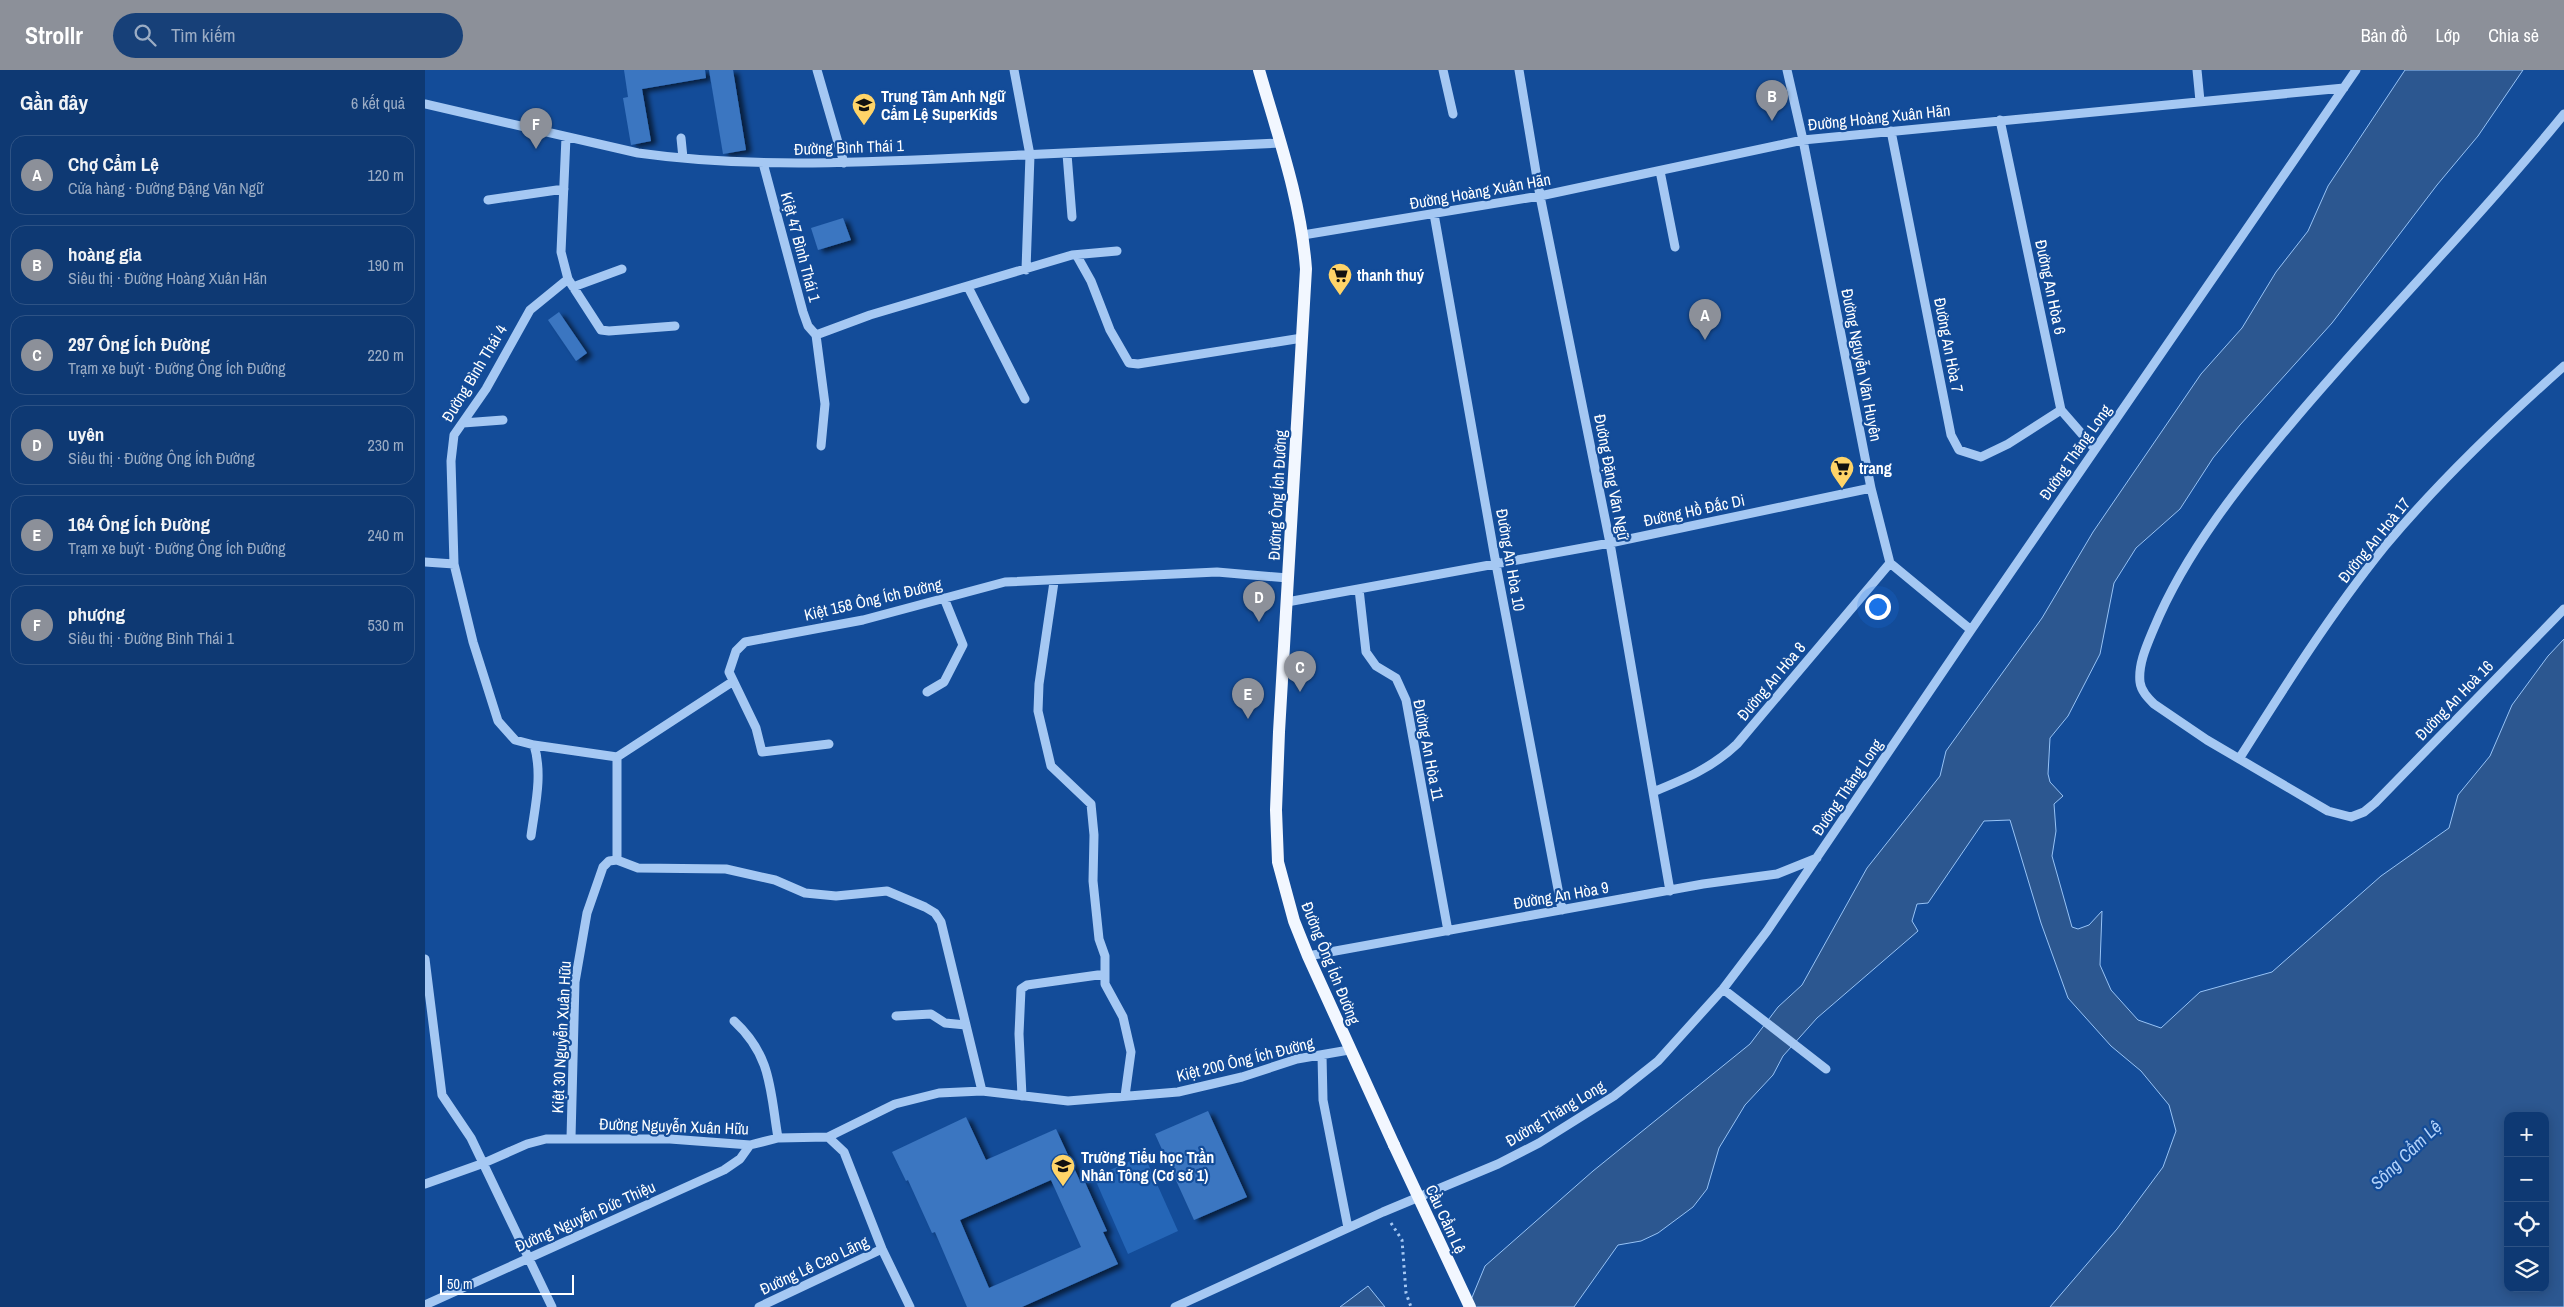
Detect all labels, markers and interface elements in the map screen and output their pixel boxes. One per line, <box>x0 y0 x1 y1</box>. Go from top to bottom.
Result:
search box <box>113 13 463 58</box>
text: Strollr <box>25 19 83 51</box>
icon: search <box>131 21 159 49</box>
text: Tìm kiếm <box>171 22 236 48</box>
text: Bản đồ <box>2361 23 2408 48</box>
text: Lớp <box>2436 23 2460 48</box>
text: Chia sẻ <box>2488 23 2539 48</box>
pin: B <box>1756 80 1788 121</box>
place label: Trung Tâm Anh Ngữ Cẩm Lệ SuperKids <box>881 85 1006 125</box>
text: Gần đây <box>20 88 88 117</box>
text: 6 kết quả <box>351 92 405 114</box>
school or university icon: Trung Tâm Anh Ngữ Cẩm Lệ SuperKids <box>851 92 877 126</box>
street label: Đường Hoàng Xuân Hãn <box>1807 99 1951 135</box>
pin: F <box>520 108 552 149</box>
street label: Đường Bình Thái 1 <box>794 134 905 160</box>
text: Chợ Cẩm Lệ <box>68 151 159 177</box>
text: A <box>32 164 42 186</box>
text: 120 m <box>368 164 404 186</box>
street label: Đường Hoàng Xuân Hãn <box>1408 168 1552 214</box>
text: Cửa hàng · Đường Đặng Văn Ngữ <box>68 177 263 199</box>
street label: Kiệt 47 Bình Thái 1 <box>776 190 826 305</box>
street label: Đường An Hòa 6 <box>2030 238 2072 336</box>
text: hoàng gia <box>68 241 142 267</box>
text: B <box>32 254 42 276</box>
text: 190 m <box>368 254 404 276</box>
supermarket icon: thanh thuý <box>1327 262 1353 296</box>
place label: thanh thuý <box>1357 264 1425 286</box>
text: Siêu thị · Đường Hoàng Xuân Hãn <box>68 267 267 289</box>
street label: Đường Nguyễn Văn Huyên <box>1836 287 1888 443</box>
street label: Đường An Hòa 7 <box>1929 296 1969 394</box>
pin: A <box>1689 299 1721 340</box>
street label: Đường Bình Thái 4 <box>436 320 512 426</box>
text: 297 Ông Ích Đường <box>68 331 210 357</box>
text: C <box>32 344 42 366</box>
text: 220 m <box>368 344 404 366</box>
text: Trạm xe buýt · Đường Ông Ích Đường <box>68 357 286 379</box>
street label: Đường Thăng Long <box>2034 399 2117 504</box>
street label: Đường Đặng Văn Ngữ <box>1589 412 1635 542</box>
text: uyên <box>68 421 104 447</box>
street label: Đường Ông Ích Đường <box>1263 429 1291 561</box>
text: D <box>32 434 42 456</box>
text: 230 m <box>368 434 404 456</box>
text: Siêu thị · Đường Ông Ích Đường <box>68 447 255 469</box>
supermarket icon: trang <box>1829 455 1855 489</box>
place label: trang <box>1859 457 1892 479</box>
street label: Đường Hồ Đắc Di <box>1641 489 1747 531</box>
street label: Đường An Hoà 17 <box>2333 493 2415 587</box>
street label: Đường An Hòa 10 <box>1491 507 1531 613</box>
text: 164 Ông Ích Đường <box>68 511 210 537</box>
text: E <box>33 524 41 546</box>
text: 240 m <box>368 524 404 546</box>
text: Trạm xe buýt · Đường Ông Ích Đường <box>68 537 286 559</box>
street label: Kiệt 158 Ông Ích Đường <box>802 572 945 626</box>
pin: D <box>1243 581 1275 622</box>
your location <box>1865 594 1891 620</box>
text: phượng <box>68 601 125 627</box>
text: F <box>33 614 41 636</box>
text: 530 m <box>368 614 404 636</box>
text: Siêu thị · Đường Bình Thái 1 <box>68 627 234 649</box>
street label: Đường An Hòa 8 <box>1732 637 1810 725</box>
pin: C <box>1284 651 1316 692</box>
street label: Đường An Hoà 16 <box>2410 655 2498 745</box>
pin: E <box>1232 678 1264 719</box>
street label: Đường An Hòa 11 <box>1408 698 1450 803</box>
street label: Đường Thăng Long <box>1807 734 1888 840</box>
street label: Đường An Hòa 9 <box>1512 876 1610 914</box>
street label: Đường Ông Ích Đường <box>1296 898 1366 1028</box>
street label: Kiệt 30 Nguyễn Xuân Hữu <box>546 960 576 1114</box>
street label: Kiệt 200 Ông Ích Đường <box>1174 1031 1317 1087</box>
street label: Đường Thăng Long <box>1501 1074 1609 1151</box>
street label: Đường Nguyễn Xuân Hữu <box>599 1112 749 1140</box>
map controls <box>2504 1112 2549 1292</box>
button: + <box>2504 1112 2549 1157</box>
water label: Sông Cẩm Lệ <box>2365 1114 2447 1195</box>
place label: Trường Tiểu học Trần Nhân Tông (Cơ sở 1) <box>1081 1146 1214 1186</box>
school or university icon: Trường Tiểu học Trần Nhân Tông (Cơ sở 1) <box>1050 1153 1076 1187</box>
button: − <box>2504 1157 2549 1202</box>
street label: Đường Nguyễn Đức Thiệu <box>511 1175 659 1257</box>
street label: Cầu Cẩm Lệ <box>1420 1181 1472 1257</box>
button: locate <box>2504 1202 2549 1247</box>
street label: Đường Lê Cao Lãng <box>756 1230 872 1300</box>
button: layers <box>2504 1247 2549 1292</box>
scale bar <box>440 1272 574 1295</box>
text: 50 m <box>447 1275 473 1293</box>

